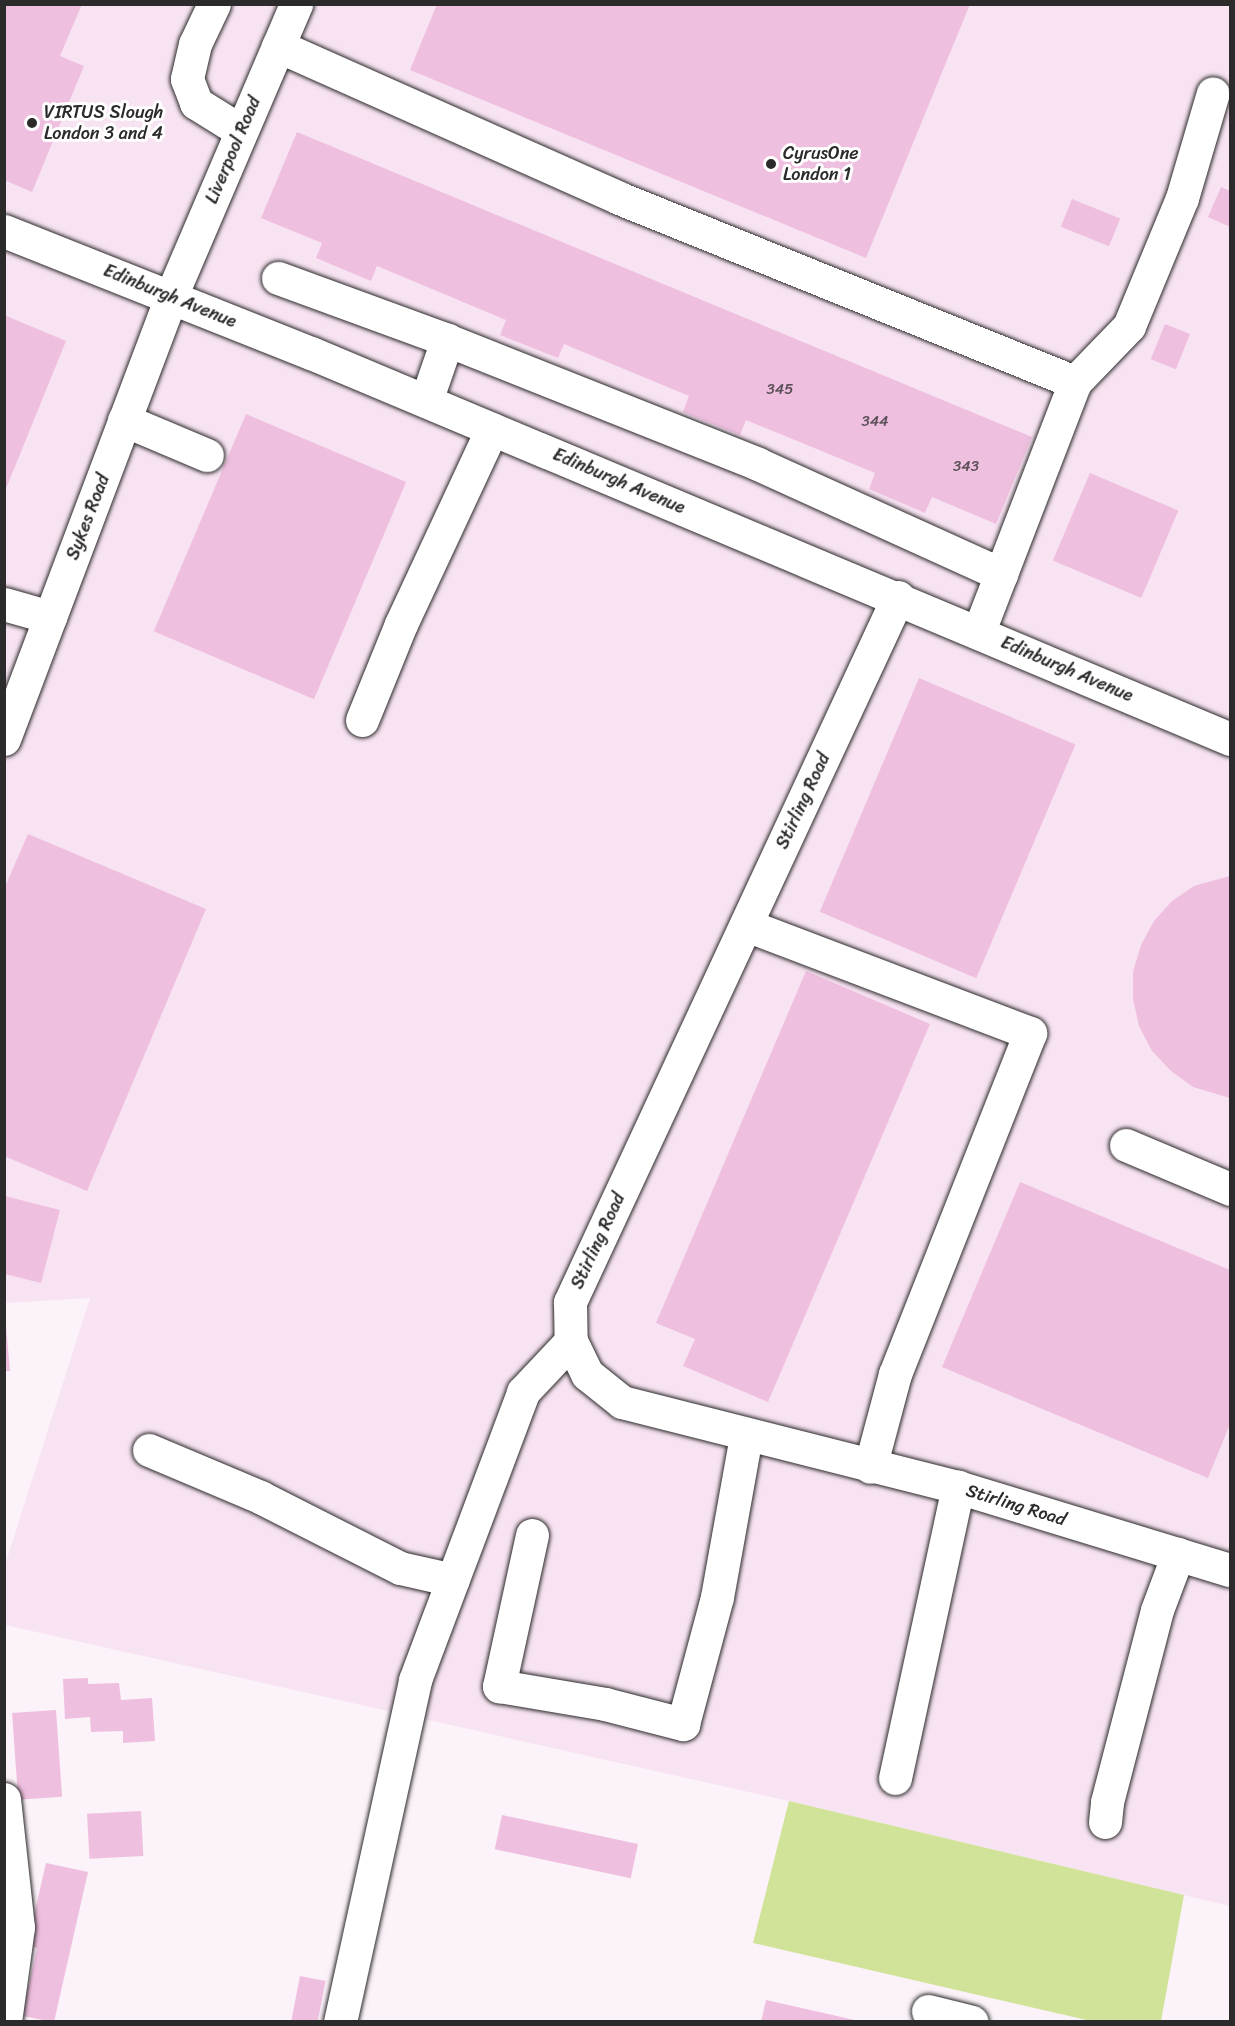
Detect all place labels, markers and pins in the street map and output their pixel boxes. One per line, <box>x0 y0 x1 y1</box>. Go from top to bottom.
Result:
place label: VIRTUS Slough London 3 and 4 <box>44 102 163 144</box>
marker: VIRTUS Slough London 3 and 4 <box>25 116 39 130</box>
place label: CyrusOne London 1 <box>783 143 859 186</box>
marker: CyrusOne London 1 <box>764 157 778 171</box>

